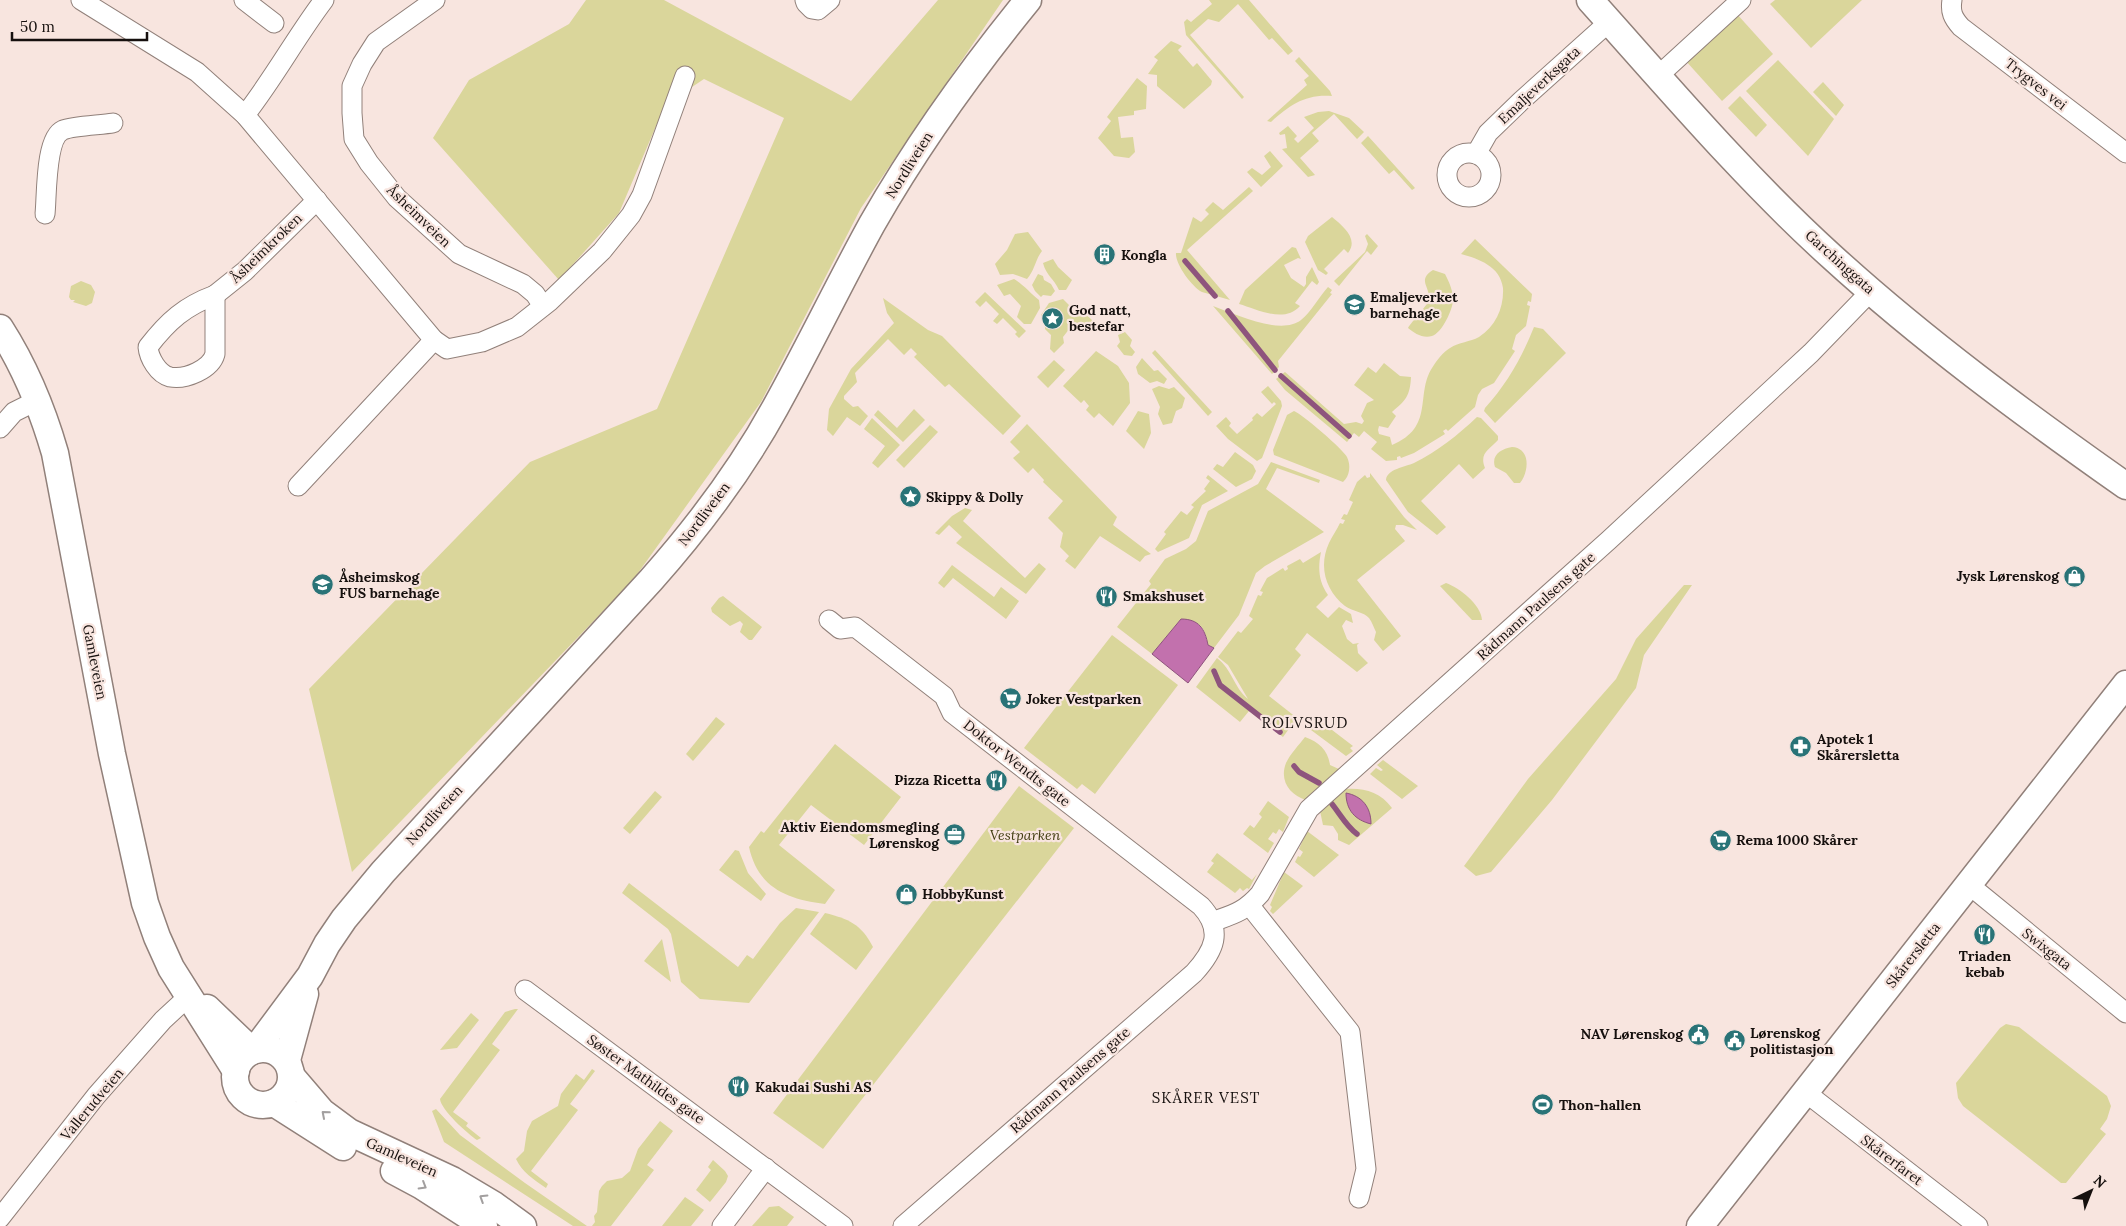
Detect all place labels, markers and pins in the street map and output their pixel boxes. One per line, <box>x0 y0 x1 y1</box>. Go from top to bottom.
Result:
building icon: Kongla <box>1093 243 1117 267</box>
place label: Kongla <box>1121 246 1168 264</box>
place label: Emaljeverket barnehage <box>1369 288 1458 322</box>
school or university icon: Emaljeverket barnehage <box>1342 293 1366 317</box>
place label: God natt, bestefar <box>1068 301 1131 335</box>
place icon: God natt, bestefar <box>1041 306 1065 330</box>
place icon: Skippy & Dolly <box>898 485 922 509</box>
place label: Skippy & Dolly <box>926 488 1024 506</box>
shop icon: Jysk Lørenskog <box>2063 564 2087 588</box>
place label: Jysk Lørenskog <box>1957 567 2060 585</box>
place label: Åsheimskog FUS barnehage <box>339 568 440 602</box>
school or university icon: Åsheimskog FUS barnehage <box>311 573 335 597</box>
restaurant icon: Smakshuset <box>1095 584 1119 608</box>
place label: Smakshuset <box>1123 587 1204 605</box>
supermarket icon: Joker Vestparken <box>998 687 1022 711</box>
place label: Joker Vestparken <box>1026 690 1141 708</box>
place label: Apotek 1 Skårersletta <box>1817 730 1900 764</box>
pharmacy icon: Apotek 1 Skårersletta <box>1789 735 1813 759</box>
restaurant icon: Pizza Ricetta <box>985 768 1009 792</box>
place label: Pizza Ricetta <box>894 771 982 789</box>
place label: Aktiv Eiendomsmegling Lørenskog <box>780 818 940 852</box>
office icon: Aktiv Eiendomsmegling Lørenskog <box>943 823 967 847</box>
supermarket icon: Rema 1000 Skårer <box>1708 828 1732 852</box>
place label: Rema 1000 Skårer <box>1736 831 1858 849</box>
shop icon: HobbyKunst <box>894 882 918 906</box>
place label: HobbyKunst <box>922 885 1004 903</box>
restaurant icon: Triaden kebab <box>1973 922 1997 946</box>
place label: Triaden kebab <box>1959 947 2011 981</box>
public building icon: NAV Lørenskog <box>1687 1022 1711 1046</box>
place label: Lørenskog politistasjon <box>1750 1024 1833 1058</box>
place label: NAV Lørenskog <box>1581 1025 1684 1043</box>
public building icon: Lørenskog politistasjon <box>1722 1029 1746 1053</box>
restaurant icon: Kakudai Sushi AS <box>727 1075 751 1099</box>
place label: Kakudai Sushi AS <box>755 1078 872 1096</box>
sports icon: Thon-hallen <box>1531 1093 1555 1117</box>
place label: Thon-hallen <box>1559 1096 1641 1114</box>

